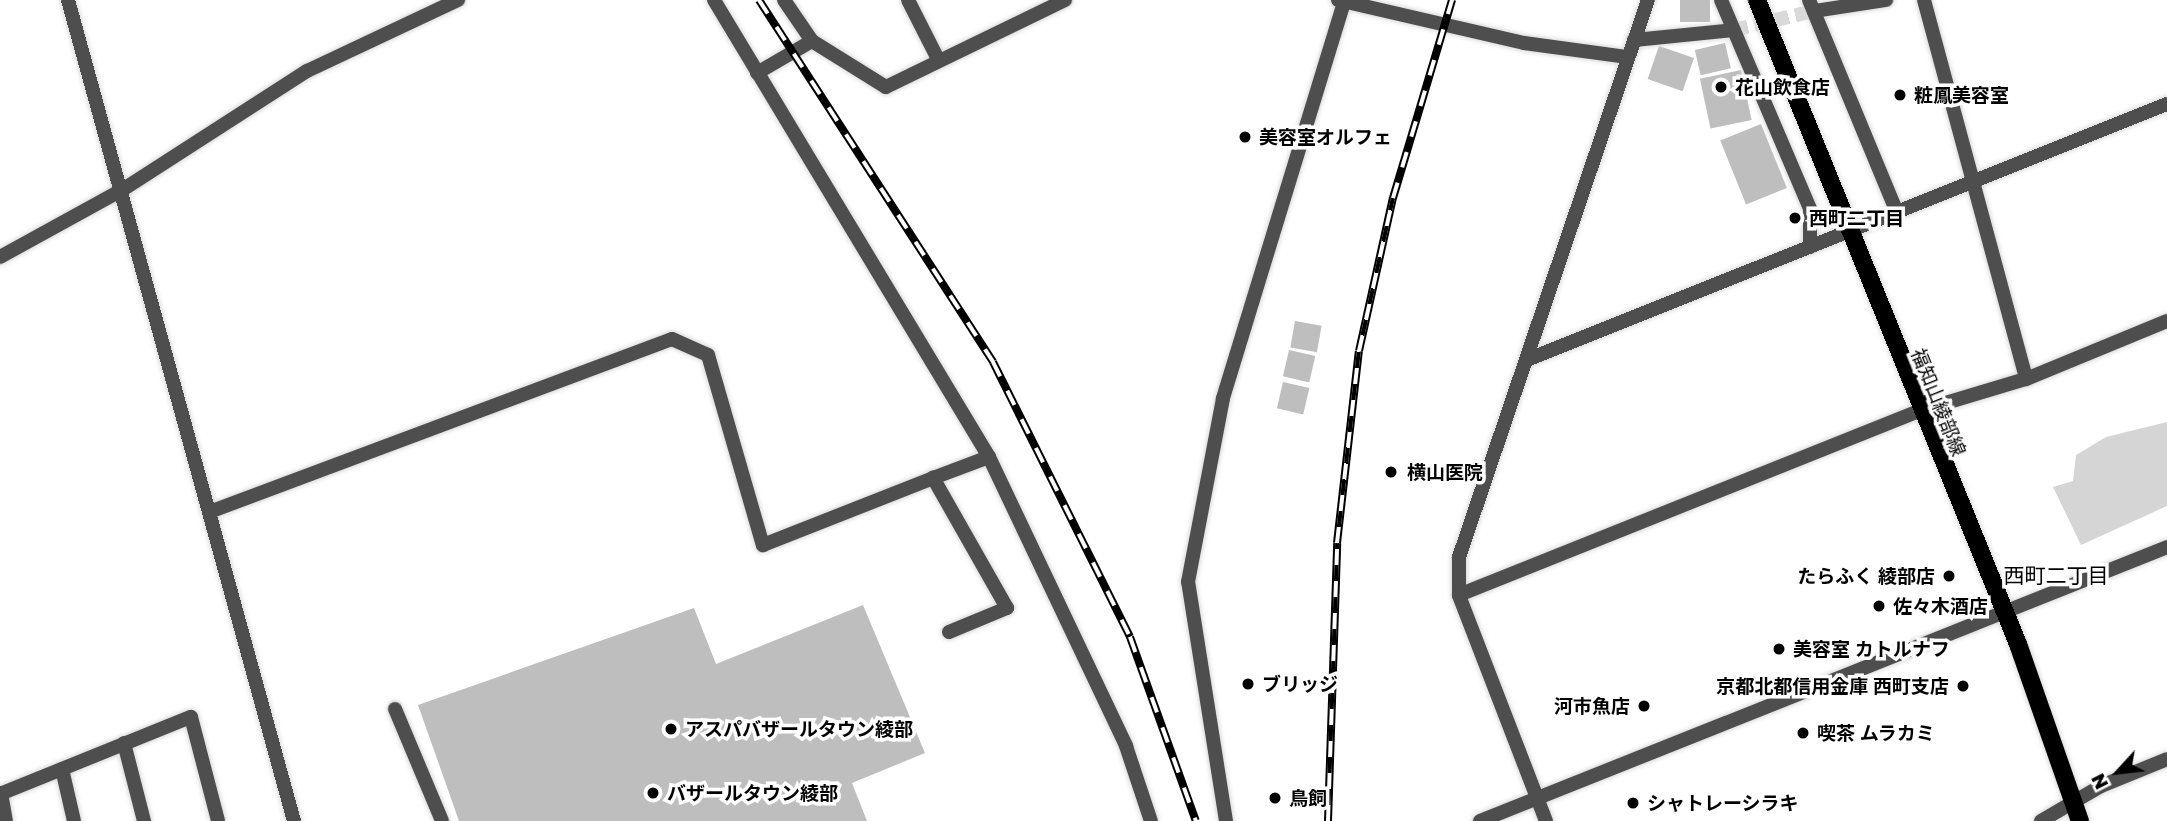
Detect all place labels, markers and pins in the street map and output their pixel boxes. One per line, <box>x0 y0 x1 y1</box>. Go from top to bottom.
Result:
place label: 花山飲食店 <box>1735 76 1830 98</box>
marker: 花山飲食店 <box>1713 79 1729 95</box>
place label: 粧鳳美容室 <box>1914 84 2009 106</box>
marker: 粧鳳美容室 <box>1892 87 1908 103</box>
place label: 美容室オルフェ <box>1259 126 1392 148</box>
marker: 美容室オルフェ <box>1237 129 1253 145</box>
place label: 西町二丁目 <box>1809 207 1904 229</box>
marker: 西町二丁目 <box>1787 210 1803 226</box>
place label: 横山医院 <box>1407 461 1483 483</box>
marker: 横山医院 <box>1381 462 1401 482</box>
place label: たらふく 綾部店 <box>1797 565 1935 587</box>
marker: たらふく 綾部店 <box>1941 568 1957 584</box>
place label: 佐々木酒店 <box>1893 595 1988 617</box>
marker: 佐々木酒店 <box>1871 598 1887 614</box>
place label: 美容室 カトルナフ <box>1793 638 1950 660</box>
marker: 美容室 カトルナフ <box>1771 641 1787 657</box>
place label: ブリッジ <box>1262 673 1338 695</box>
place label: 京都北都信用金庫 西町支店 <box>1716 675 1949 697</box>
marker: ブリッジ <box>1240 676 1256 692</box>
marker: 京都北都信用金庫 西町支店 <box>1955 678 1971 694</box>
place label: 河市魚店 <box>1554 695 1630 717</box>
marker: 河市魚店 <box>1636 698 1652 714</box>
place label: アスパバザールタウン綾部 <box>685 718 913 740</box>
marker: アスパバザールタウン綾部 <box>663 721 679 737</box>
place label: 喫茶 ムラカミ <box>1817 722 1936 744</box>
marker: 喫茶 ムラカミ <box>1795 725 1811 741</box>
place label: バザールタウン綾部 <box>667 782 838 804</box>
marker: バザールタウン綾部 <box>645 785 661 801</box>
place label: 鳥飼 <box>1289 787 1327 809</box>
marker: 鳥飼 <box>1267 790 1283 806</box>
place label: シャトレーシラキ <box>1647 792 1799 814</box>
marker: シャトレーシラキ <box>1625 795 1641 811</box>

